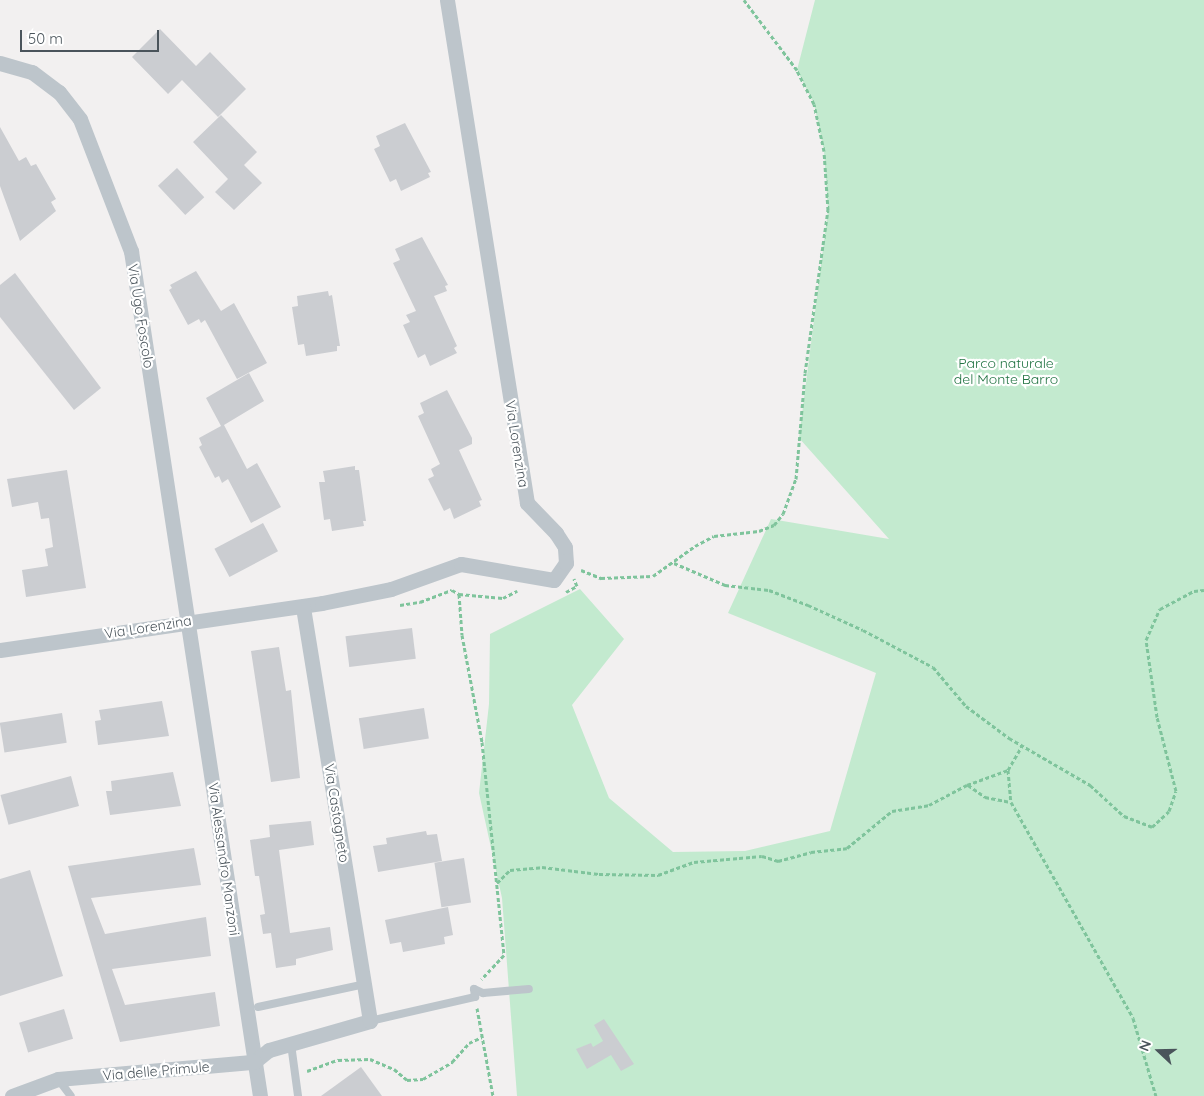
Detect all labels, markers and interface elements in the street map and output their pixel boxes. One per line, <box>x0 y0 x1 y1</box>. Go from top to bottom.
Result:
scale bar <box>22 20 161 52</box>
text: 50 m <box>28 29 63 48</box>
street label: Via Ugo Foscolo <box>124 263 158 369</box>
park label: Parco naturale del Monte Barro <box>954 355 1058 388</box>
street label: Via Lorenzina <box>502 399 532 489</box>
street label: Via Lorenzina <box>103 612 193 642</box>
street label: Via Castagneto <box>321 762 353 864</box>
street label: Via Alessandro Manzoni <box>205 781 243 937</box>
north arrow <box>1134 1026 1184 1076</box>
text: N <box>1135 1038 1155 1054</box>
street label: Via delle Primule <box>102 1058 210 1084</box>

